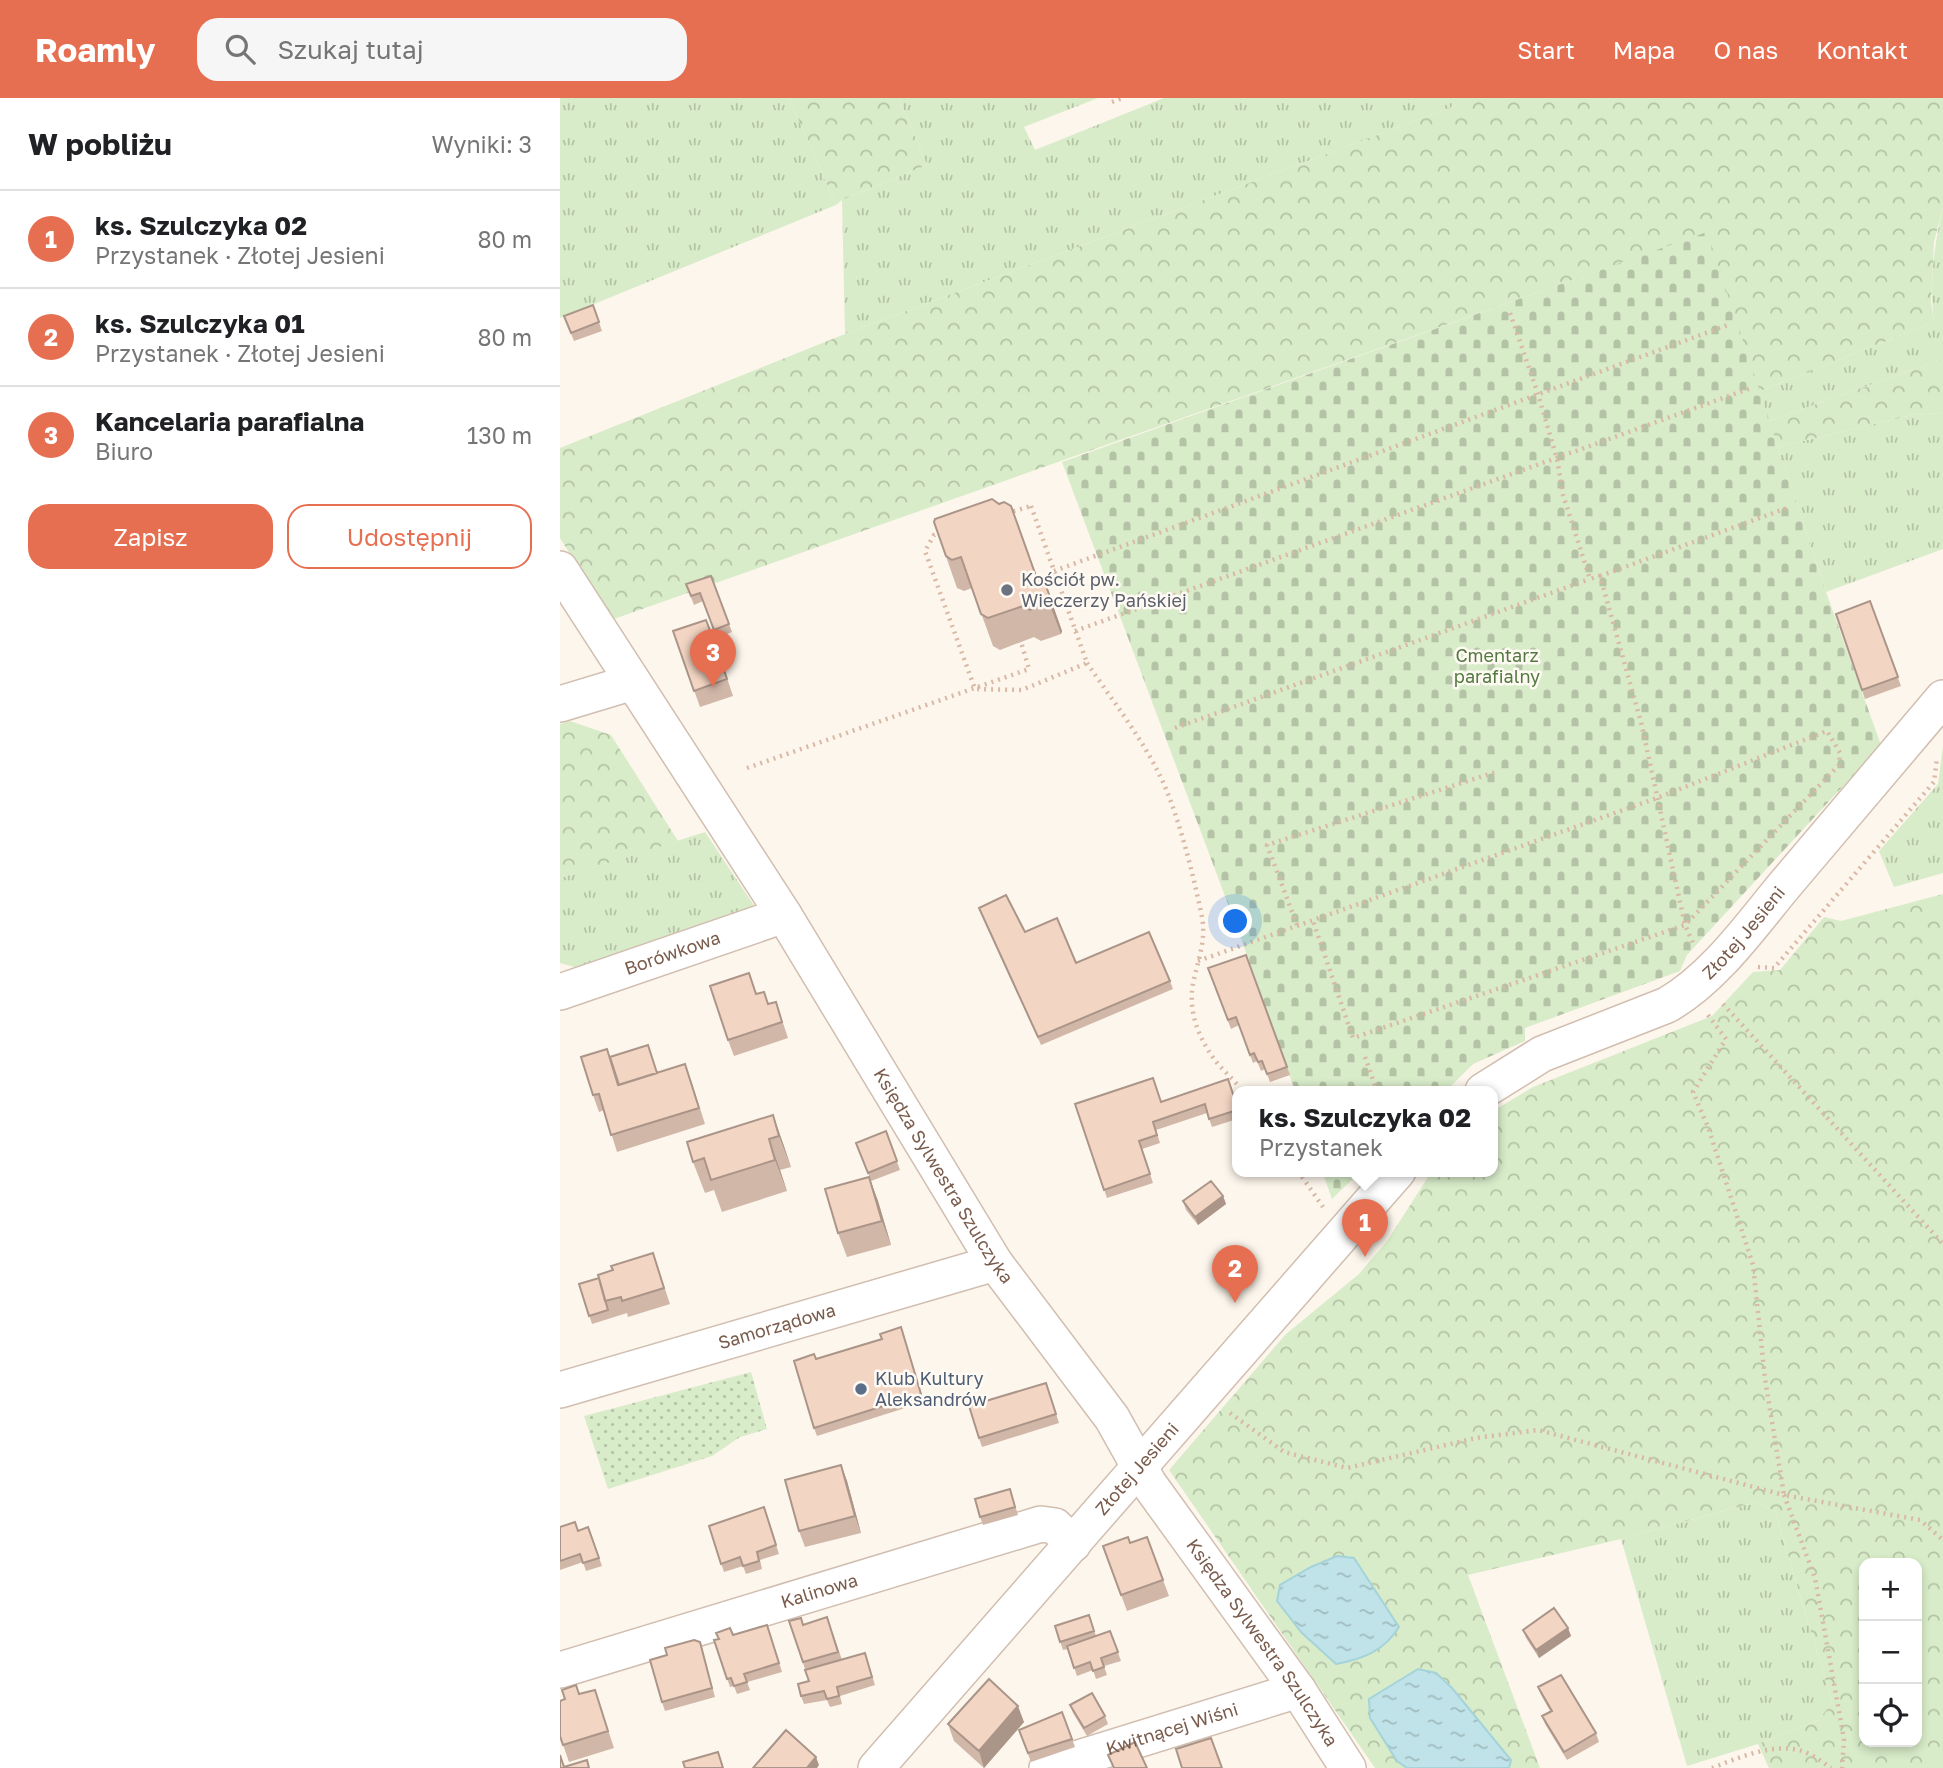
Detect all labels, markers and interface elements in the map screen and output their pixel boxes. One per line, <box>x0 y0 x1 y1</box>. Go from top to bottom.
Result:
search box <box>197 18 687 81</box>
text: Roamly <box>35 30 155 69</box>
icon: search <box>221 30 259 68</box>
text: Szukaj tutaj <box>277 34 424 65</box>
text: Start <box>1517 35 1575 64</box>
text: Mapa <box>1613 35 1675 64</box>
text: O nas <box>1713 35 1778 64</box>
text: Kontakt <box>1816 35 1908 64</box>
text: W pobliżu <box>28 126 172 162</box>
text: Wyniki: 3 <box>431 130 532 158</box>
text: ks. Szulczyka 02 <box>95 210 307 241</box>
text: 1 <box>45 225 57 253</box>
text: 80 m <box>478 225 532 253</box>
text: Przystanek · Złotej Jesieni <box>95 241 385 269</box>
text: ks. Szulczyka 01 <box>95 308 305 339</box>
text: 2 <box>44 323 58 351</box>
text: 80 m <box>478 323 532 351</box>
text: Przystanek · Złotej Jesieni <box>95 339 385 367</box>
text: Kancelaria parafialna <box>95 406 364 437</box>
text: 3 <box>44 421 58 449</box>
text: 130 m <box>467 421 532 449</box>
text: Biuro <box>95 437 153 465</box>
button: Zapisz <box>28 504 273 569</box>
button: Udostępnij <box>287 504 532 569</box>
place label: Kościół pw. Wieczerzy Pańskiej <box>1021 568 1187 611</box>
marker: Kościół pw. Wieczerzy Pańskiej <box>999 582 1015 598</box>
pin: 3 <box>690 629 736 687</box>
park label: Cmentarz parafialny <box>1454 644 1540 687</box>
street label: Złotej Jesieni <box>1697 881 1789 983</box>
your location <box>1218 904 1252 938</box>
street label: Borówkowa <box>621 926 723 979</box>
street label: Księdza Sylwestra Szulczyka <box>870 1064 1019 1288</box>
popup <box>1232 1086 1498 1177</box>
text: ks. Szulczyka 02 <box>1259 1102 1471 1133</box>
text: Przystanek <box>1259 1133 1383 1161</box>
pin: 1 <box>1342 1199 1388 1257</box>
pin: 2 <box>1212 1245 1258 1303</box>
street label: Samorządowa <box>715 1298 838 1353</box>
place label: Klub Kultury Aleksandrów <box>875 1367 987 1410</box>
marker: Klub Kultury Aleksandrów <box>853 1381 869 1397</box>
street label: Złotej Jesieni <box>1090 1418 1183 1519</box>
street label: Księdza Sylwestra Szulczyka <box>1182 1534 1343 1750</box>
map controls <box>1859 1558 1922 1747</box>
button: + <box>1859 1558 1922 1621</box>
street label: Kalinowa <box>778 1568 860 1612</box>
button: − <box>1859 1621 1922 1684</box>
button: locate <box>1859 1684 1922 1747</box>
street label: Kwitnącej Wiśni <box>1103 1697 1240 1759</box>

